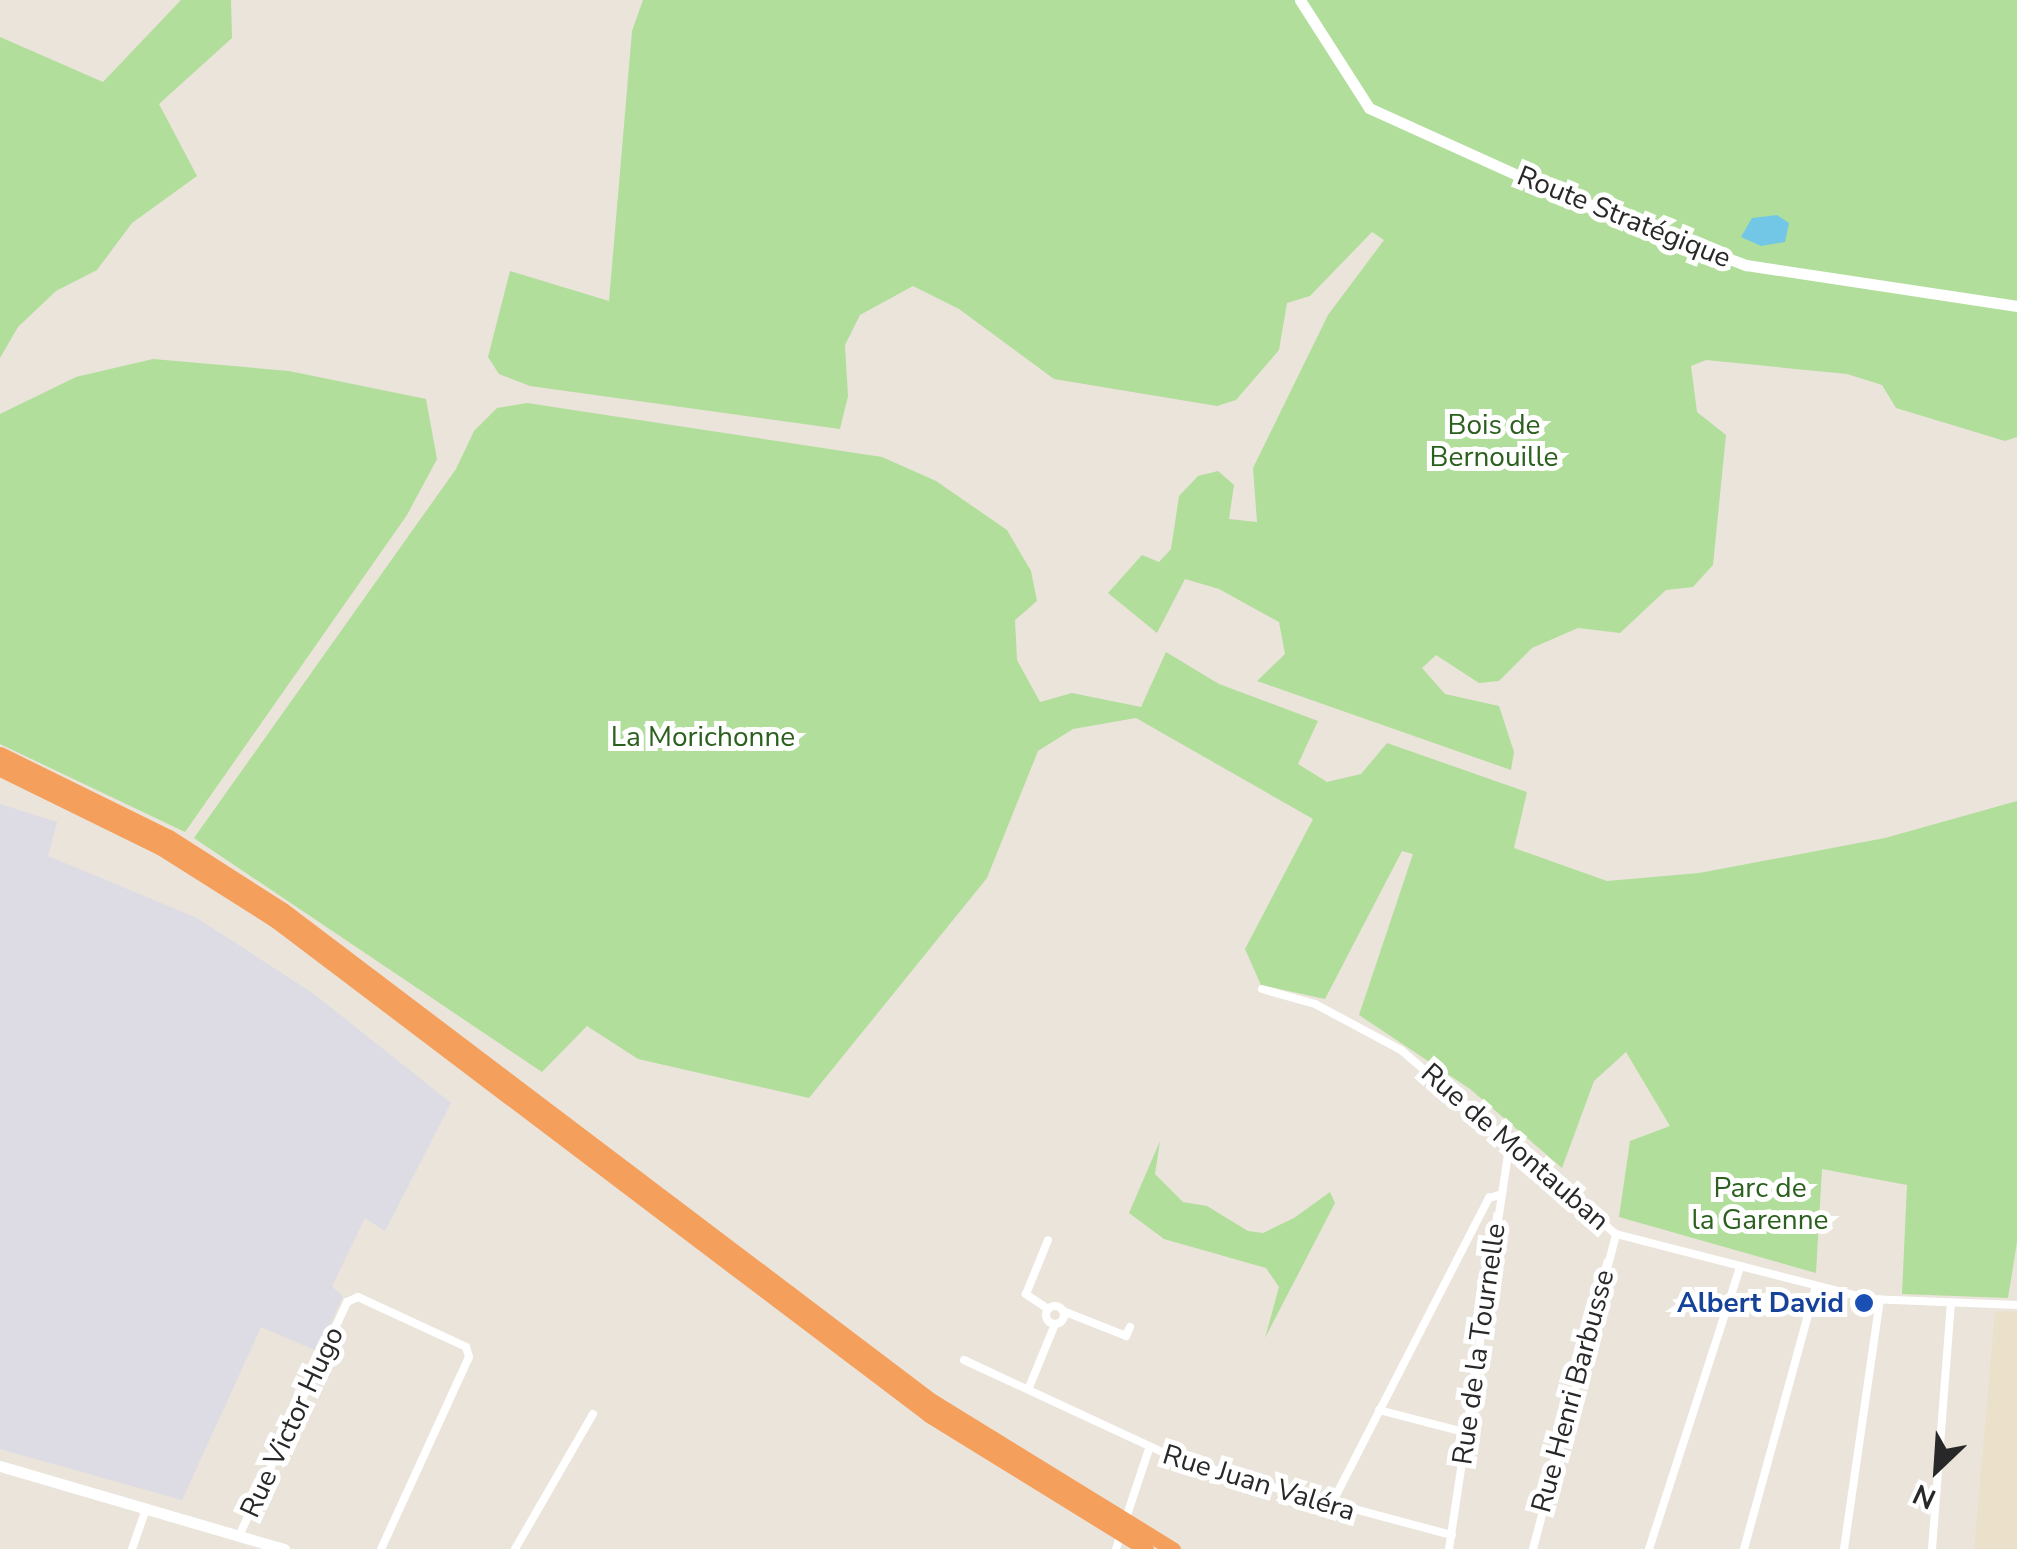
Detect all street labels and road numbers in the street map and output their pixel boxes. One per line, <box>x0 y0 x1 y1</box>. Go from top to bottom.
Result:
street label: Route Stratégique <box>1512 159 1736 275</box>
street label: Rue de Montauban <box>1414 1056 1616 1238</box>
street label: Rue de la Tournelle <box>1445 1221 1513 1467</box>
street label: Rue Henri Barbusse <box>1524 1266 1622 1516</box>
street label: Rue Victor Hugo <box>233 1321 351 1523</box>
street label: Rue Juan Valéra <box>1159 1438 1359 1528</box>

